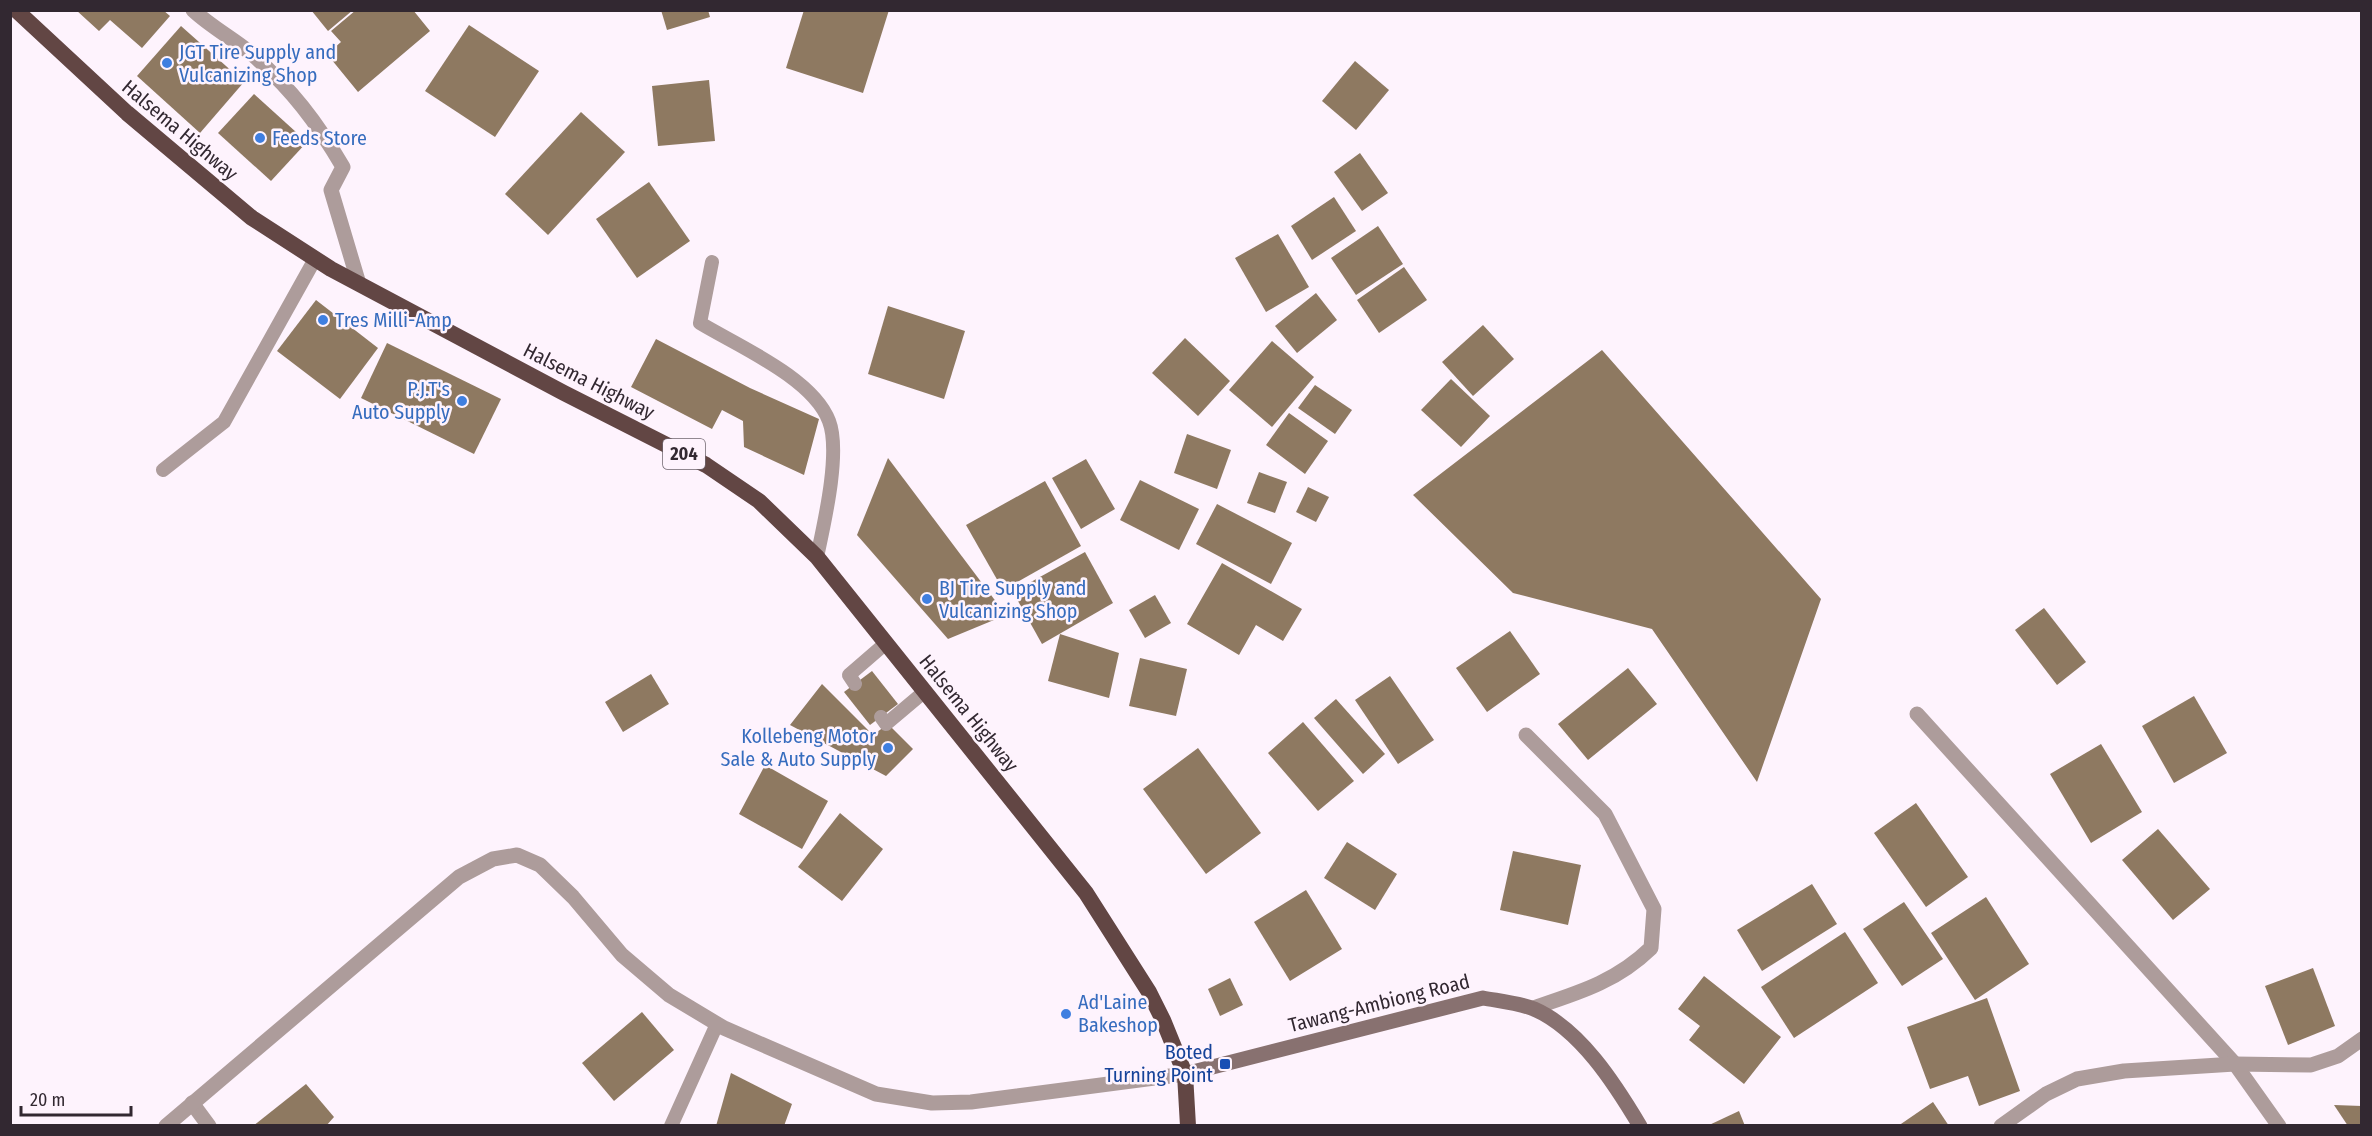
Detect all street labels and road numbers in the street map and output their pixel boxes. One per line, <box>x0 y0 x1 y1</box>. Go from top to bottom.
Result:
street label: Halsema Highway <box>117 75 243 185</box>
street label: Halsema Highway <box>520 338 659 424</box>
road number: 204 <box>663 439 705 469</box>
street label: Halsema Highway <box>914 650 1024 776</box>
street label: Tawang-Ambiong Road <box>1286 969 1472 1037</box>

